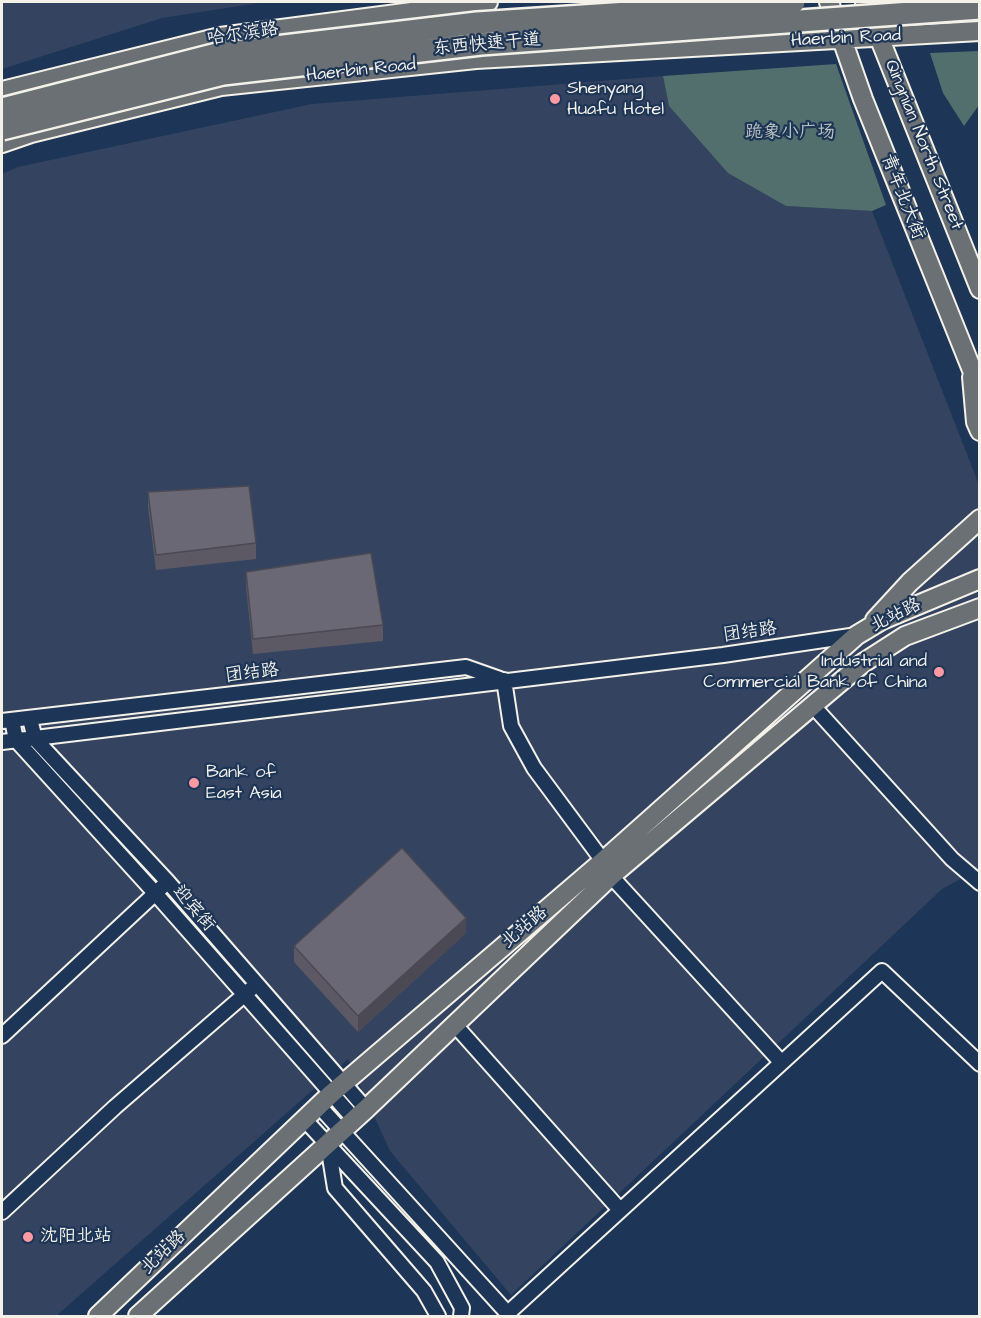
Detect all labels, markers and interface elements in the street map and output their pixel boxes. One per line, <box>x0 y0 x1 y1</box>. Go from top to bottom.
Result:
street label: 哈尔滨路 <box>206 19 280 51</box>
street label: Haerbin Road <box>790 25 902 53</box>
street label: 东西快速干道 <box>432 30 542 60</box>
street label: Haerbin Road <box>305 55 417 87</box>
street label: Qingnian North Street <box>879 57 967 233</box>
place label: Shenyang Huafu Hotel <box>567 78 664 121</box>
marker: Shenyang Huafu Hotel <box>548 92 562 106</box>
park label: 跪象小广场 <box>745 122 835 144</box>
street label: 青年北大街 <box>876 151 928 243</box>
street label: 北站路 <box>867 594 925 638</box>
street label: 团结路 <box>722 619 778 647</box>
place label: Industrial and Commercial Bank of China <box>703 651 927 694</box>
street label: 团结路 <box>224 660 280 688</box>
marker: Industrial and Commercial Bank of China <box>932 665 946 679</box>
place label: Bank of East Asia <box>206 762 282 804</box>
marker: Bank of East Asia <box>187 776 201 790</box>
street label: 迎宾街 <box>167 882 219 936</box>
street label: 北站路 <box>498 902 552 954</box>
place label: 沈阳北站 <box>40 1226 112 1248</box>
street label: 北站路 <box>137 1226 191 1280</box>
marker: 沈阳北站 <box>21 1230 35 1244</box>

